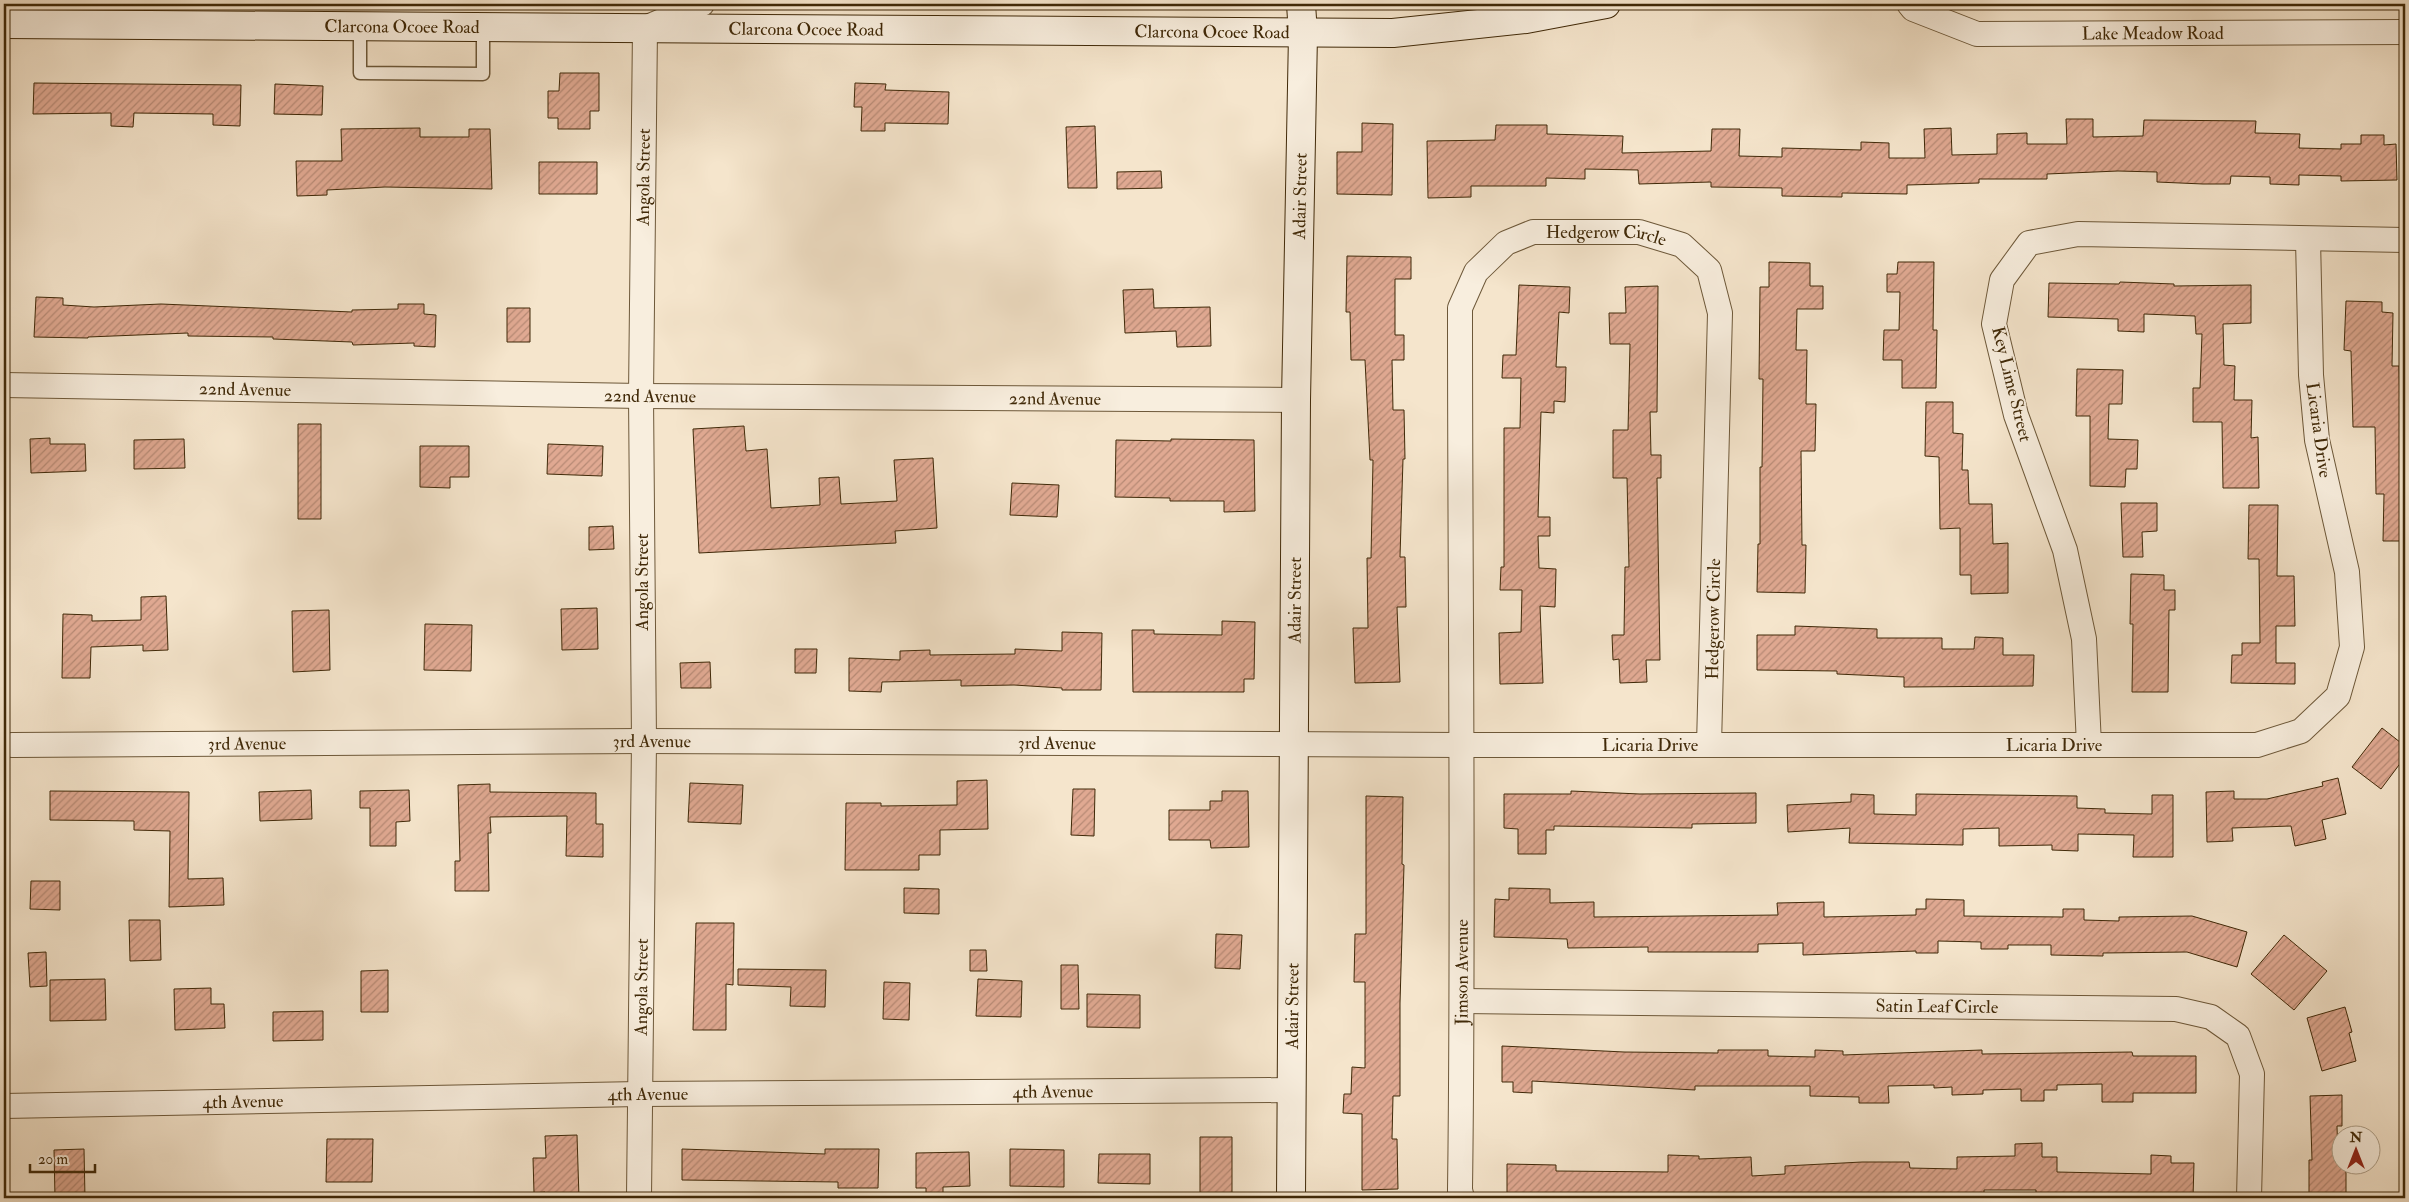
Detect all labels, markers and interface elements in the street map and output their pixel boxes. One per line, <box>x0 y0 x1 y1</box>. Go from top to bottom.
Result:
street label: Clarcona Ocoee Road <box>324 15 480 39</box>
street label: Clarcona Ocoee Road <box>728 18 884 42</box>
street label: Clarcona Ocoee Road <box>1134 20 1290 44</box>
street label: Lake Meadow Road <box>2082 22 2224 46</box>
street label: Angola Street <box>632 128 656 227</box>
street label: Adair Street <box>1288 152 1313 240</box>
street label: Hedgerow Circle <box>1546 221 1670 252</box>
street label: Key Lime Street <box>1986 324 2037 444</box>
street label: 22nd Avenue <box>199 377 292 402</box>
street label: Licaria Drive <box>2300 381 2337 480</box>
street label: 22nd Avenue <box>604 384 697 408</box>
street label: 22nd Avenue <box>1009 387 1102 411</box>
street label: Angola Street <box>631 533 654 632</box>
street label: Adair Street <box>1283 557 1307 644</box>
street label: Hedgerow Circle <box>1701 558 1726 680</box>
street label: 3rd Avenue <box>613 730 692 753</box>
street label: 3rd Avenue <box>208 732 287 756</box>
street label: 3rd Avenue <box>1018 732 1097 755</box>
street label: Licaria Drive <box>1602 734 1699 757</box>
street label: Licaria Drive <box>2006 734 2103 757</box>
street label: Jimson Avenue <box>1450 919 1474 1026</box>
street label: Angola Street <box>630 938 654 1037</box>
street label: Adair Street <box>1281 963 1304 1050</box>
street label: Satin Leaf Circle <box>1876 995 1999 1019</box>
street label: 4th Avenue <box>1012 1080 1094 1104</box>
street label: 4th Avenue <box>607 1083 689 1107</box>
street label: 4th Avenue <box>202 1090 284 1114</box>
north arrow <box>2332 1124 2382 1174</box>
text: N <box>2349 1129 2363 1146</box>
scale bar <box>30 1142 95 1174</box>
text: 20 m <box>38 1150 68 1169</box>

